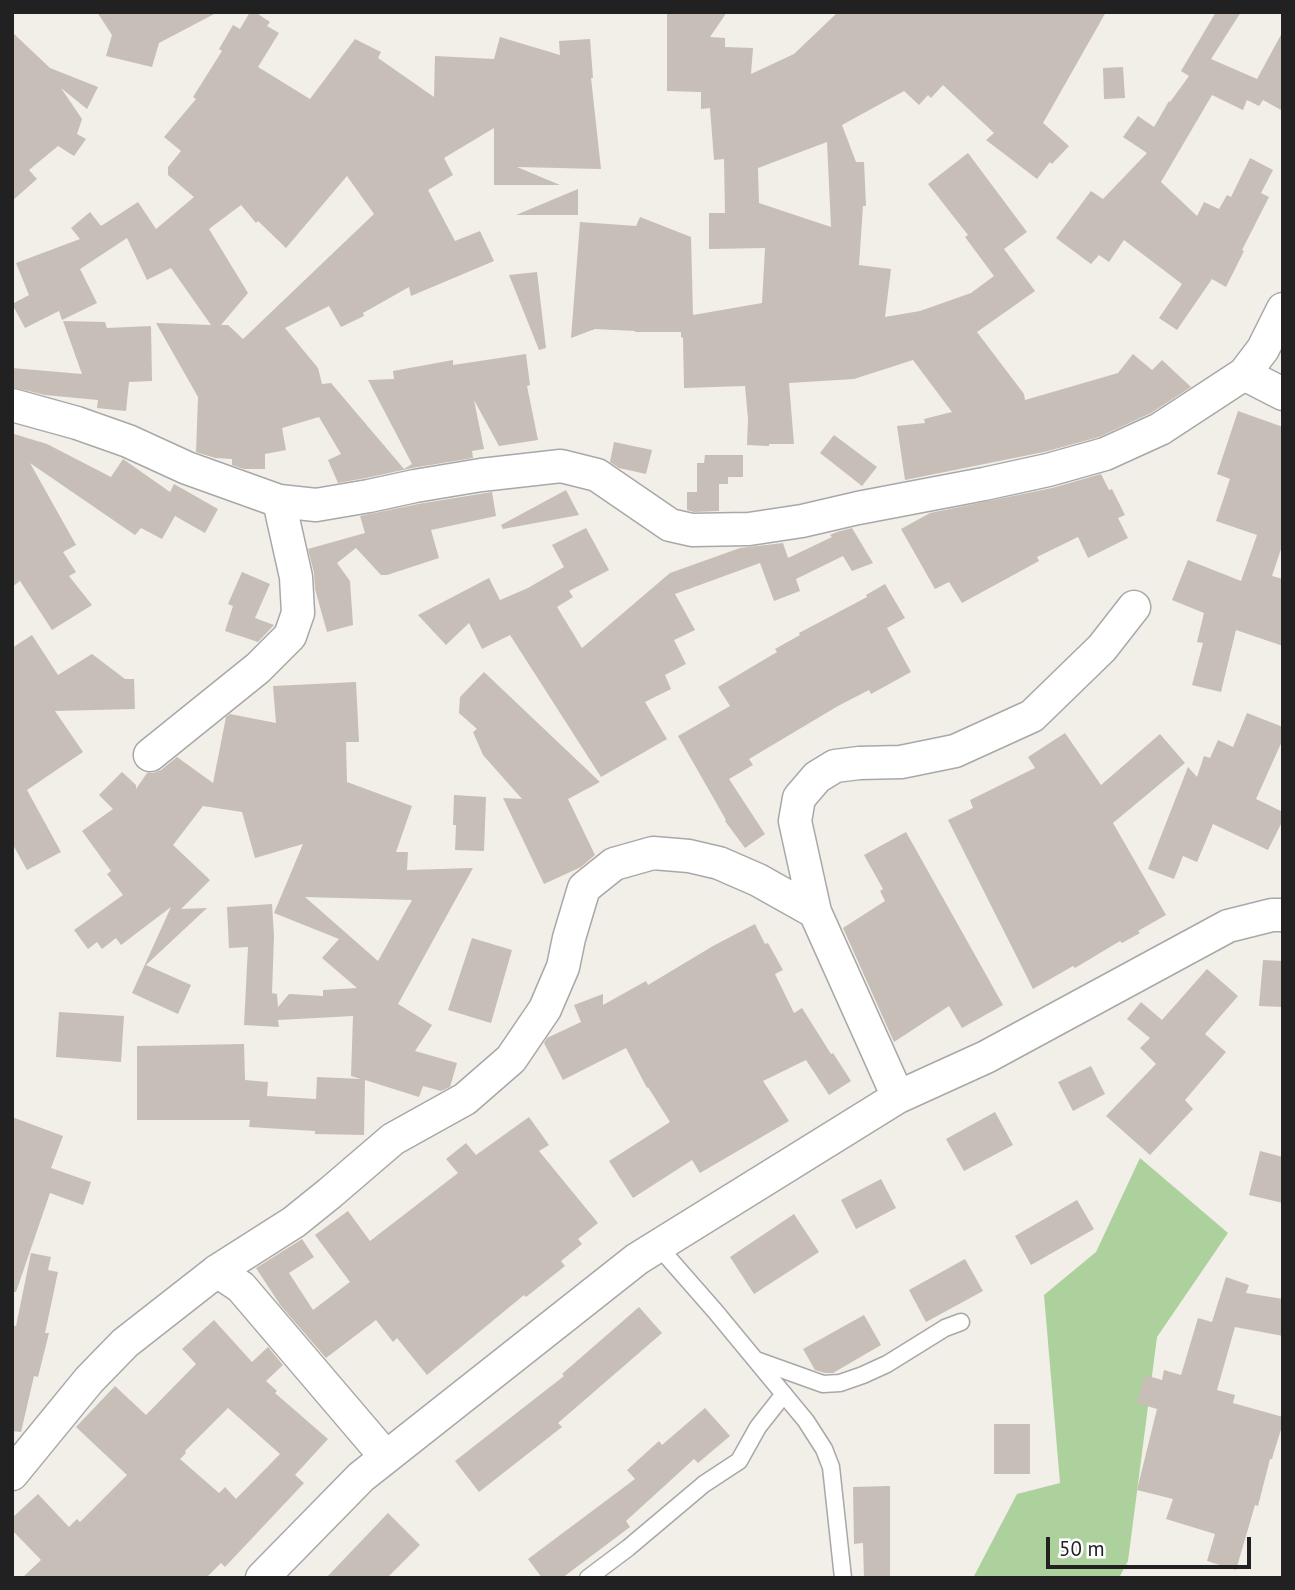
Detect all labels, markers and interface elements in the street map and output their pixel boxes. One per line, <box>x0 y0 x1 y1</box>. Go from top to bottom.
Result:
scale bar <box>1050 1524 1255 1568</box>
text: 50 m <box>1059 1535 1105 1562</box>

